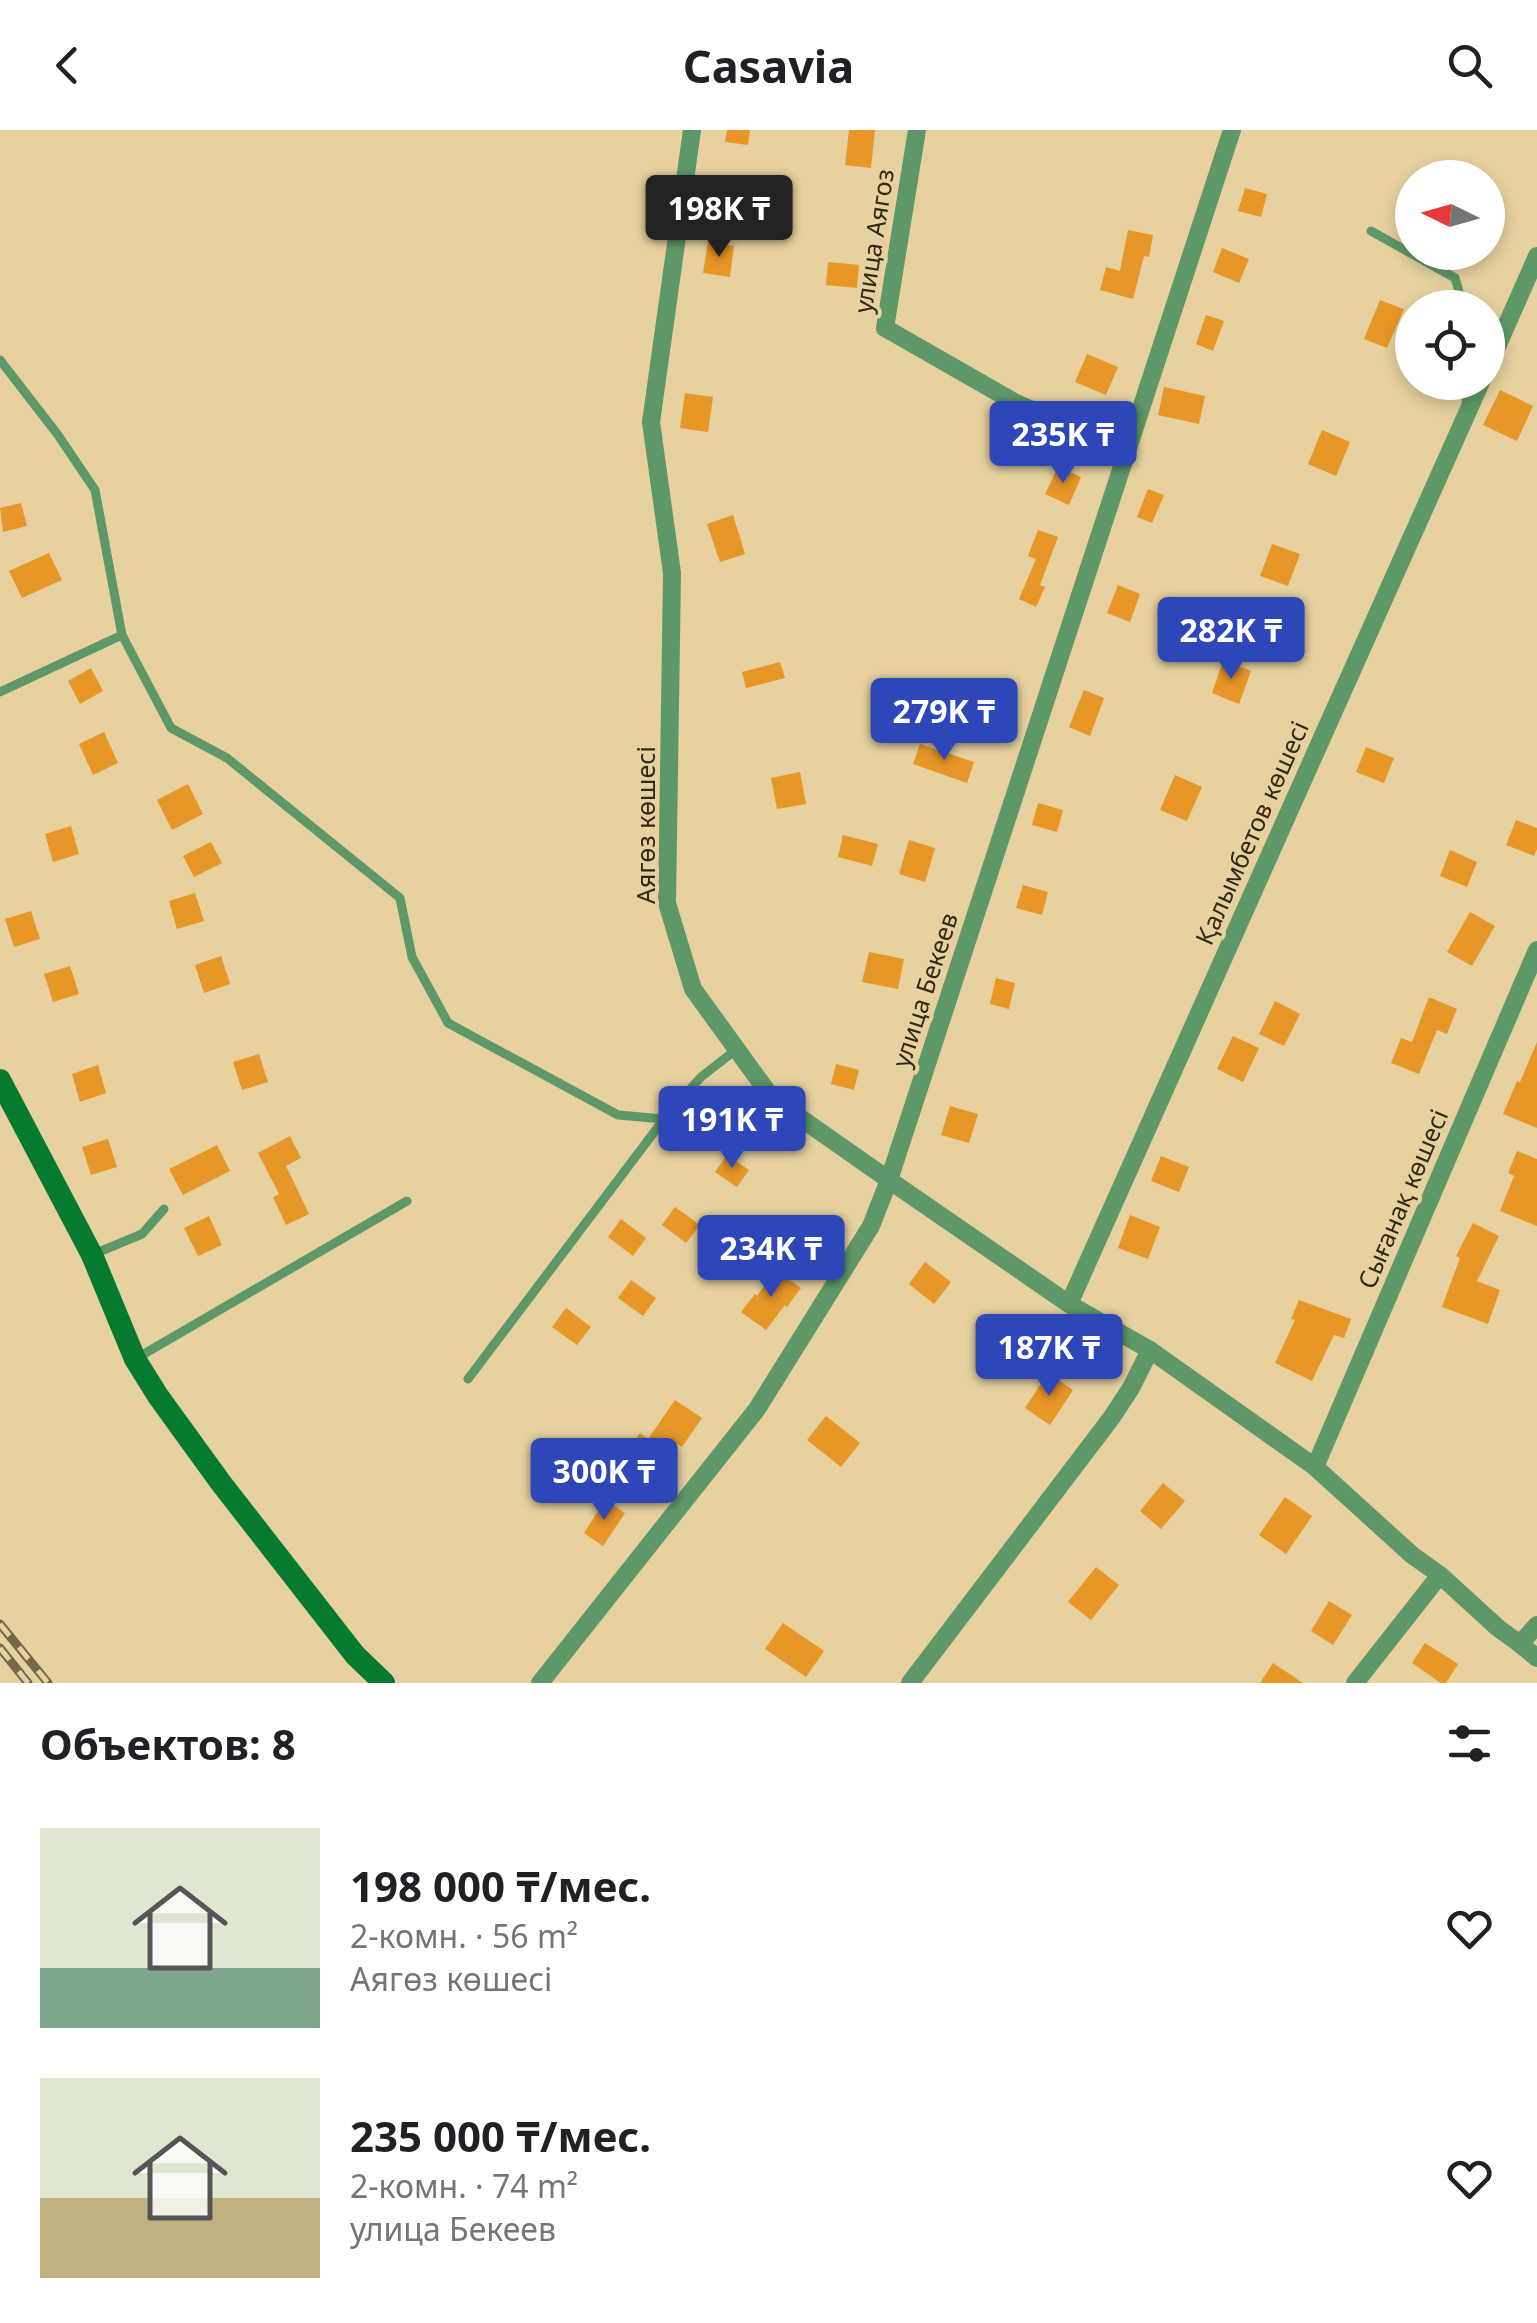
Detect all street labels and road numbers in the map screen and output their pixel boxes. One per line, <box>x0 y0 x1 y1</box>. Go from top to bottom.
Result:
street label: улица Аягоз <box>845 166 901 315</box>
street label: Қалымбетов көшесі <box>1186 715 1316 950</box>
street label: Аягөз көшесі <box>628 746 662 904</box>
street label: улица Бекеев <box>883 908 965 1071</box>
street label: Сығанақ көшесі <box>1349 1104 1455 1293</box>

